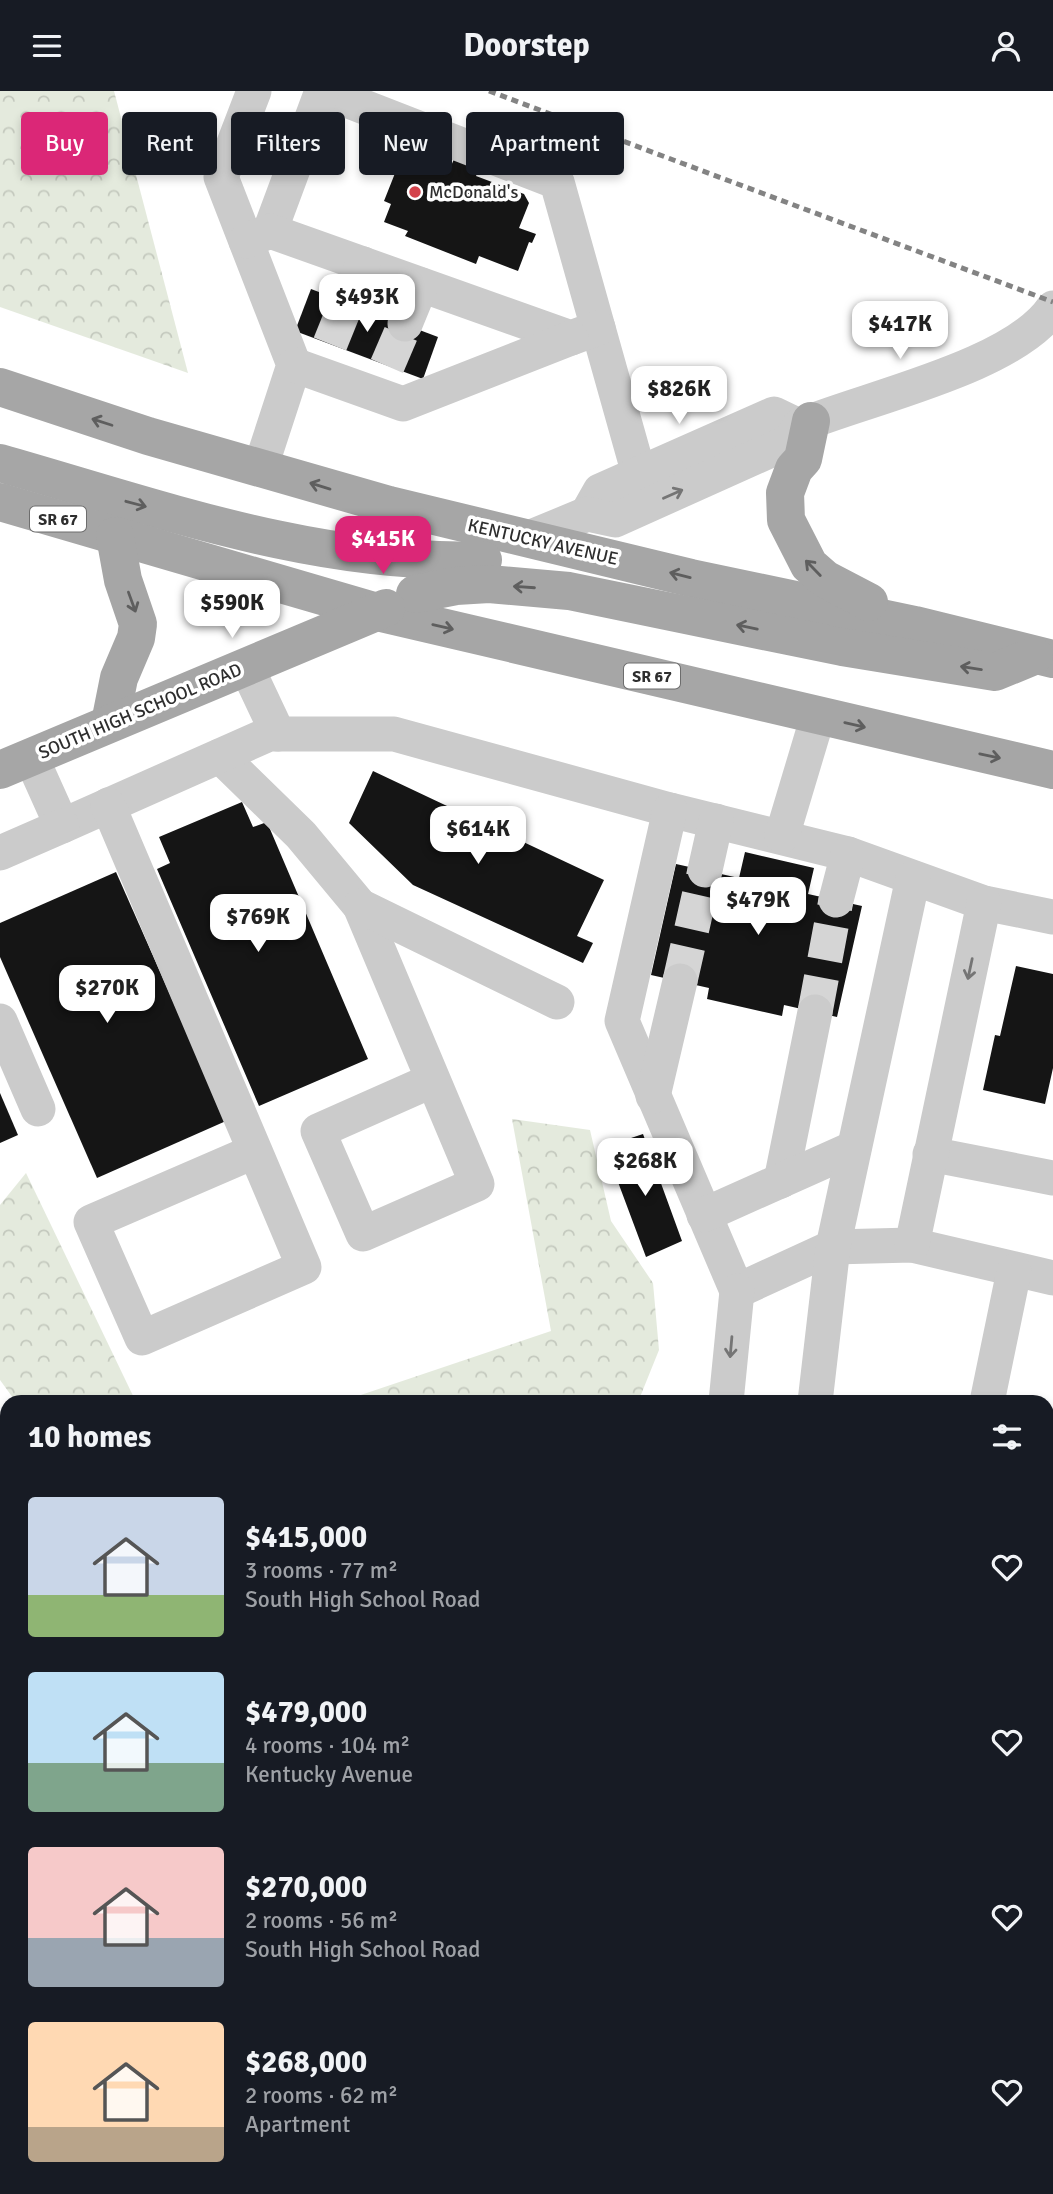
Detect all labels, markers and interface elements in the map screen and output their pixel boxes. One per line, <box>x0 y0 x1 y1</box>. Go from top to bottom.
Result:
text: Doorstep <box>463 26 590 65</box>
icon: menu <box>28 27 66 65</box>
icon: person <box>987 27 1025 65</box>
chip: Buy <box>21 112 108 175</box>
chip: Rent <box>122 112 217 175</box>
chip: Filters <box>231 112 345 175</box>
chip: New <box>359 112 452 175</box>
chip: Apartment <box>466 112 624 175</box>
place label: McDonald's <box>429 181 518 203</box>
marker: McDonald's <box>407 184 423 200</box>
pin: $493K <box>318 275 416 334</box>
text: $493K <box>335 282 399 311</box>
pin: $417K <box>851 301 949 361</box>
text: $417K <box>868 309 932 338</box>
pin: $826K <box>630 367 728 426</box>
text: $826K <box>647 374 711 403</box>
one-way arrow <box>91 414 113 427</box>
one-way arrow <box>310 479 332 492</box>
one-way arrow <box>662 487 684 500</box>
one-way arrow <box>125 498 147 511</box>
road number: SR 67 <box>30 507 86 531</box>
street label: KENTUCKY AVENUE <box>466 514 620 570</box>
pin: $415K <box>334 517 432 576</box>
text: $415K <box>351 524 415 553</box>
one-way arrow <box>804 560 821 577</box>
one-way arrow <box>669 568 692 581</box>
one-way arrow <box>512 580 535 593</box>
pin: $590K <box>183 581 281 640</box>
text: $590K <box>200 588 264 617</box>
one-way arrow <box>127 591 139 613</box>
one-way arrow <box>736 620 759 633</box>
one-way arrow <box>431 621 454 635</box>
street label: SOUTH HIGH SCHOOL ROAD <box>35 658 245 764</box>
one-way arrow <box>960 661 983 674</box>
road number: SR 67 <box>624 663 680 689</box>
one-way arrow <box>844 719 866 732</box>
one-way arrow <box>978 749 1001 763</box>
pin: $614K <box>429 807 527 866</box>
text: $614K <box>446 814 510 843</box>
pin: $479K <box>709 877 807 937</box>
text: $479K <box>726 885 790 914</box>
pin: $769K <box>209 895 307 954</box>
text: $769K <box>226 902 290 931</box>
one-way arrow <box>962 957 976 980</box>
pin: $270K <box>58 965 156 1025</box>
text: $270K <box>75 973 139 1002</box>
pin: $268K <box>596 1139 694 1198</box>
text: $268K <box>613 1146 677 1175</box>
one-way arrow <box>724 1335 737 1357</box>
icon: filters <box>988 1418 1026 1456</box>
text: 10 homes <box>28 1419 151 1456</box>
text: $415,000 <box>245 1519 367 1556</box>
icon: home <box>84 1525 168 1609</box>
icon: heart <box>988 1548 1026 1586</box>
text: 3 rooms · 77 m² <box>245 1556 398 1585</box>
text: South High School Road <box>245 1585 481 1614</box>
text: $479,000 <box>245 1694 367 1731</box>
icon: home <box>84 1700 168 1784</box>
icon: heart <box>988 1723 1026 1761</box>
text: 4 rooms · 104 m² <box>245 1731 410 1760</box>
text: Kentucky Avenue <box>245 1760 413 1789</box>
text: $270,000 <box>245 1869 367 1906</box>
icon: home <box>84 1875 168 1959</box>
icon: heart <box>988 1898 1026 1936</box>
text: 2 rooms · 56 m² <box>245 1906 398 1935</box>
text: South High School Road <box>245 1935 481 1964</box>
text: $268,000 <box>245 2044 367 2081</box>
icon: home <box>84 2050 168 2134</box>
icon: heart <box>988 2073 1026 2111</box>
text: 2 rooms · 62 m² <box>245 2081 398 2110</box>
text: Apartment <box>245 2110 350 2139</box>

